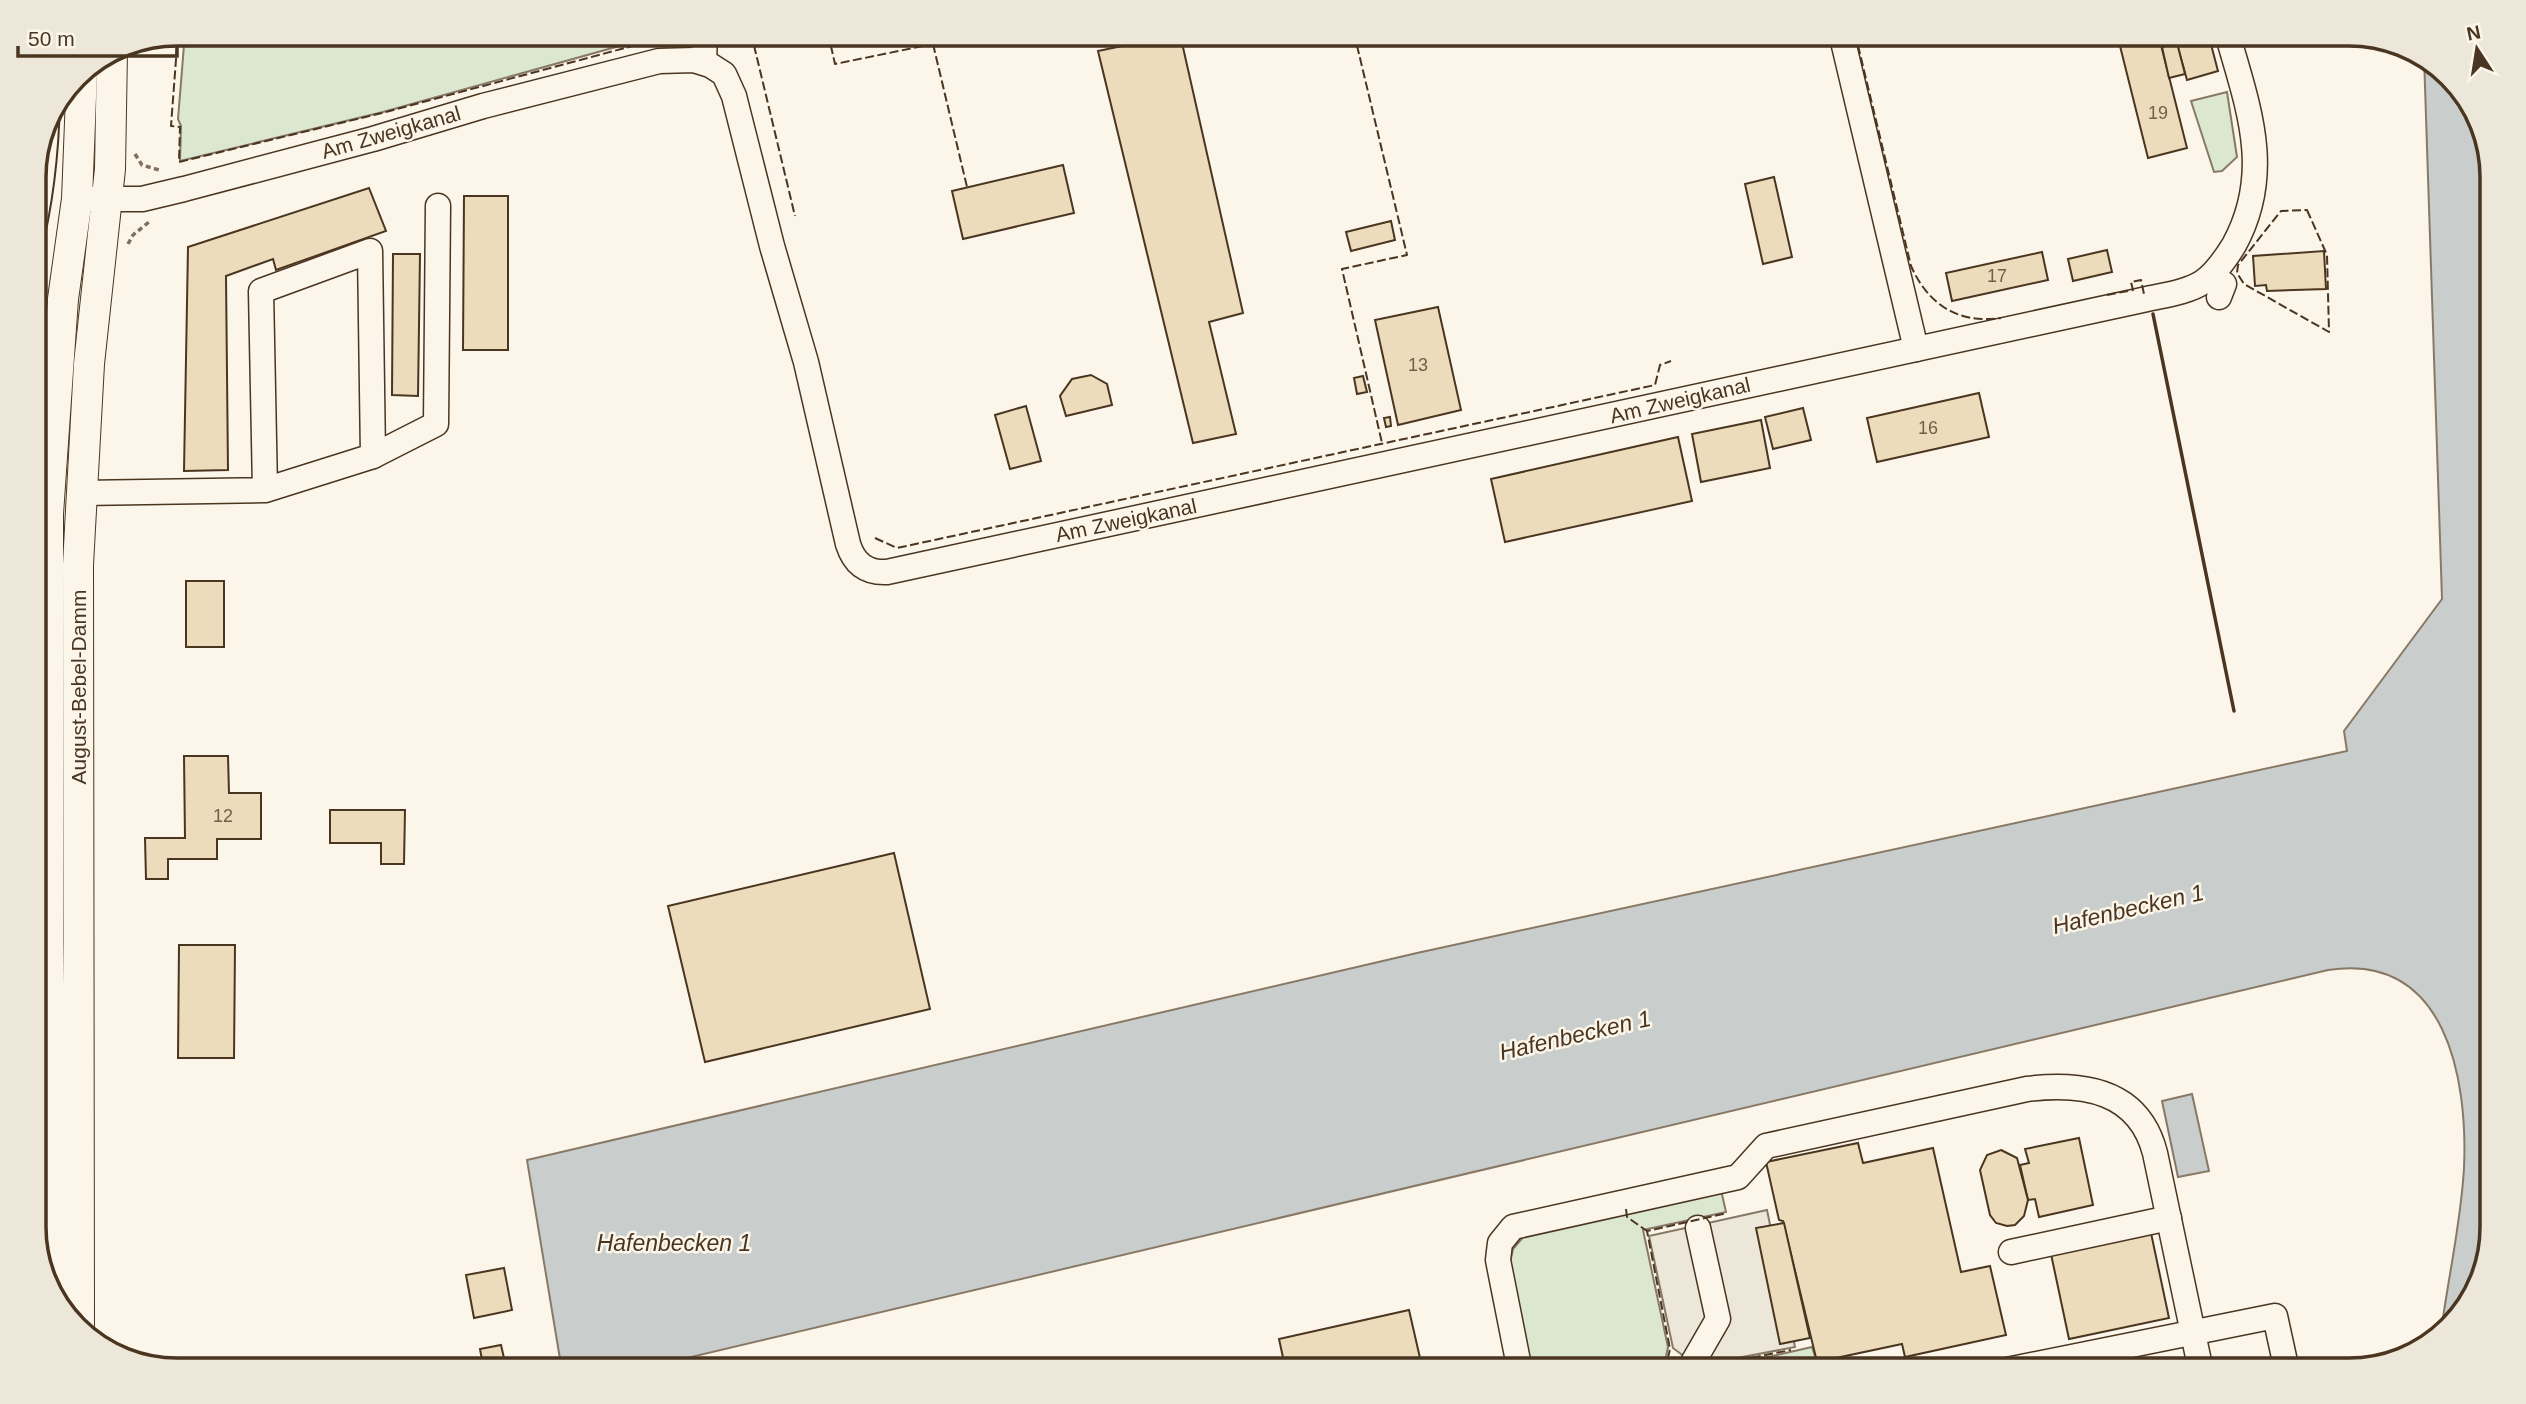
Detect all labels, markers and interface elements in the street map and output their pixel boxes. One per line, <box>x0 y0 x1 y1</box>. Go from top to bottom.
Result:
scale bar <box>18 14 177 58</box>
north arrow <box>2442 14 2512 84</box>
text: N <box>2465 21 2482 45</box>
text: 50 m <box>28 27 75 50</box>
street label: Am Zweigkanal <box>319 101 463 163</box>
house number: 19 <box>2148 103 2168 123</box>
house number: 17 <box>1987 266 2007 286</box>
house number: 13 <box>1408 355 1428 375</box>
street label: Am Zweigkanal <box>1607 373 1753 427</box>
house number: 16 <box>1918 418 1938 438</box>
street label: Am Zweigkanal <box>1053 494 1199 546</box>
street label: August-Bebel-Damm <box>67 590 90 784</box>
house number: 12 <box>213 806 233 826</box>
water label: Hafenbecken 1 <box>2050 879 2206 939</box>
water label: Hafenbecken 1 <box>1497 1005 1653 1065</box>
water label: Hafenbecken 1 <box>597 1230 751 1256</box>

